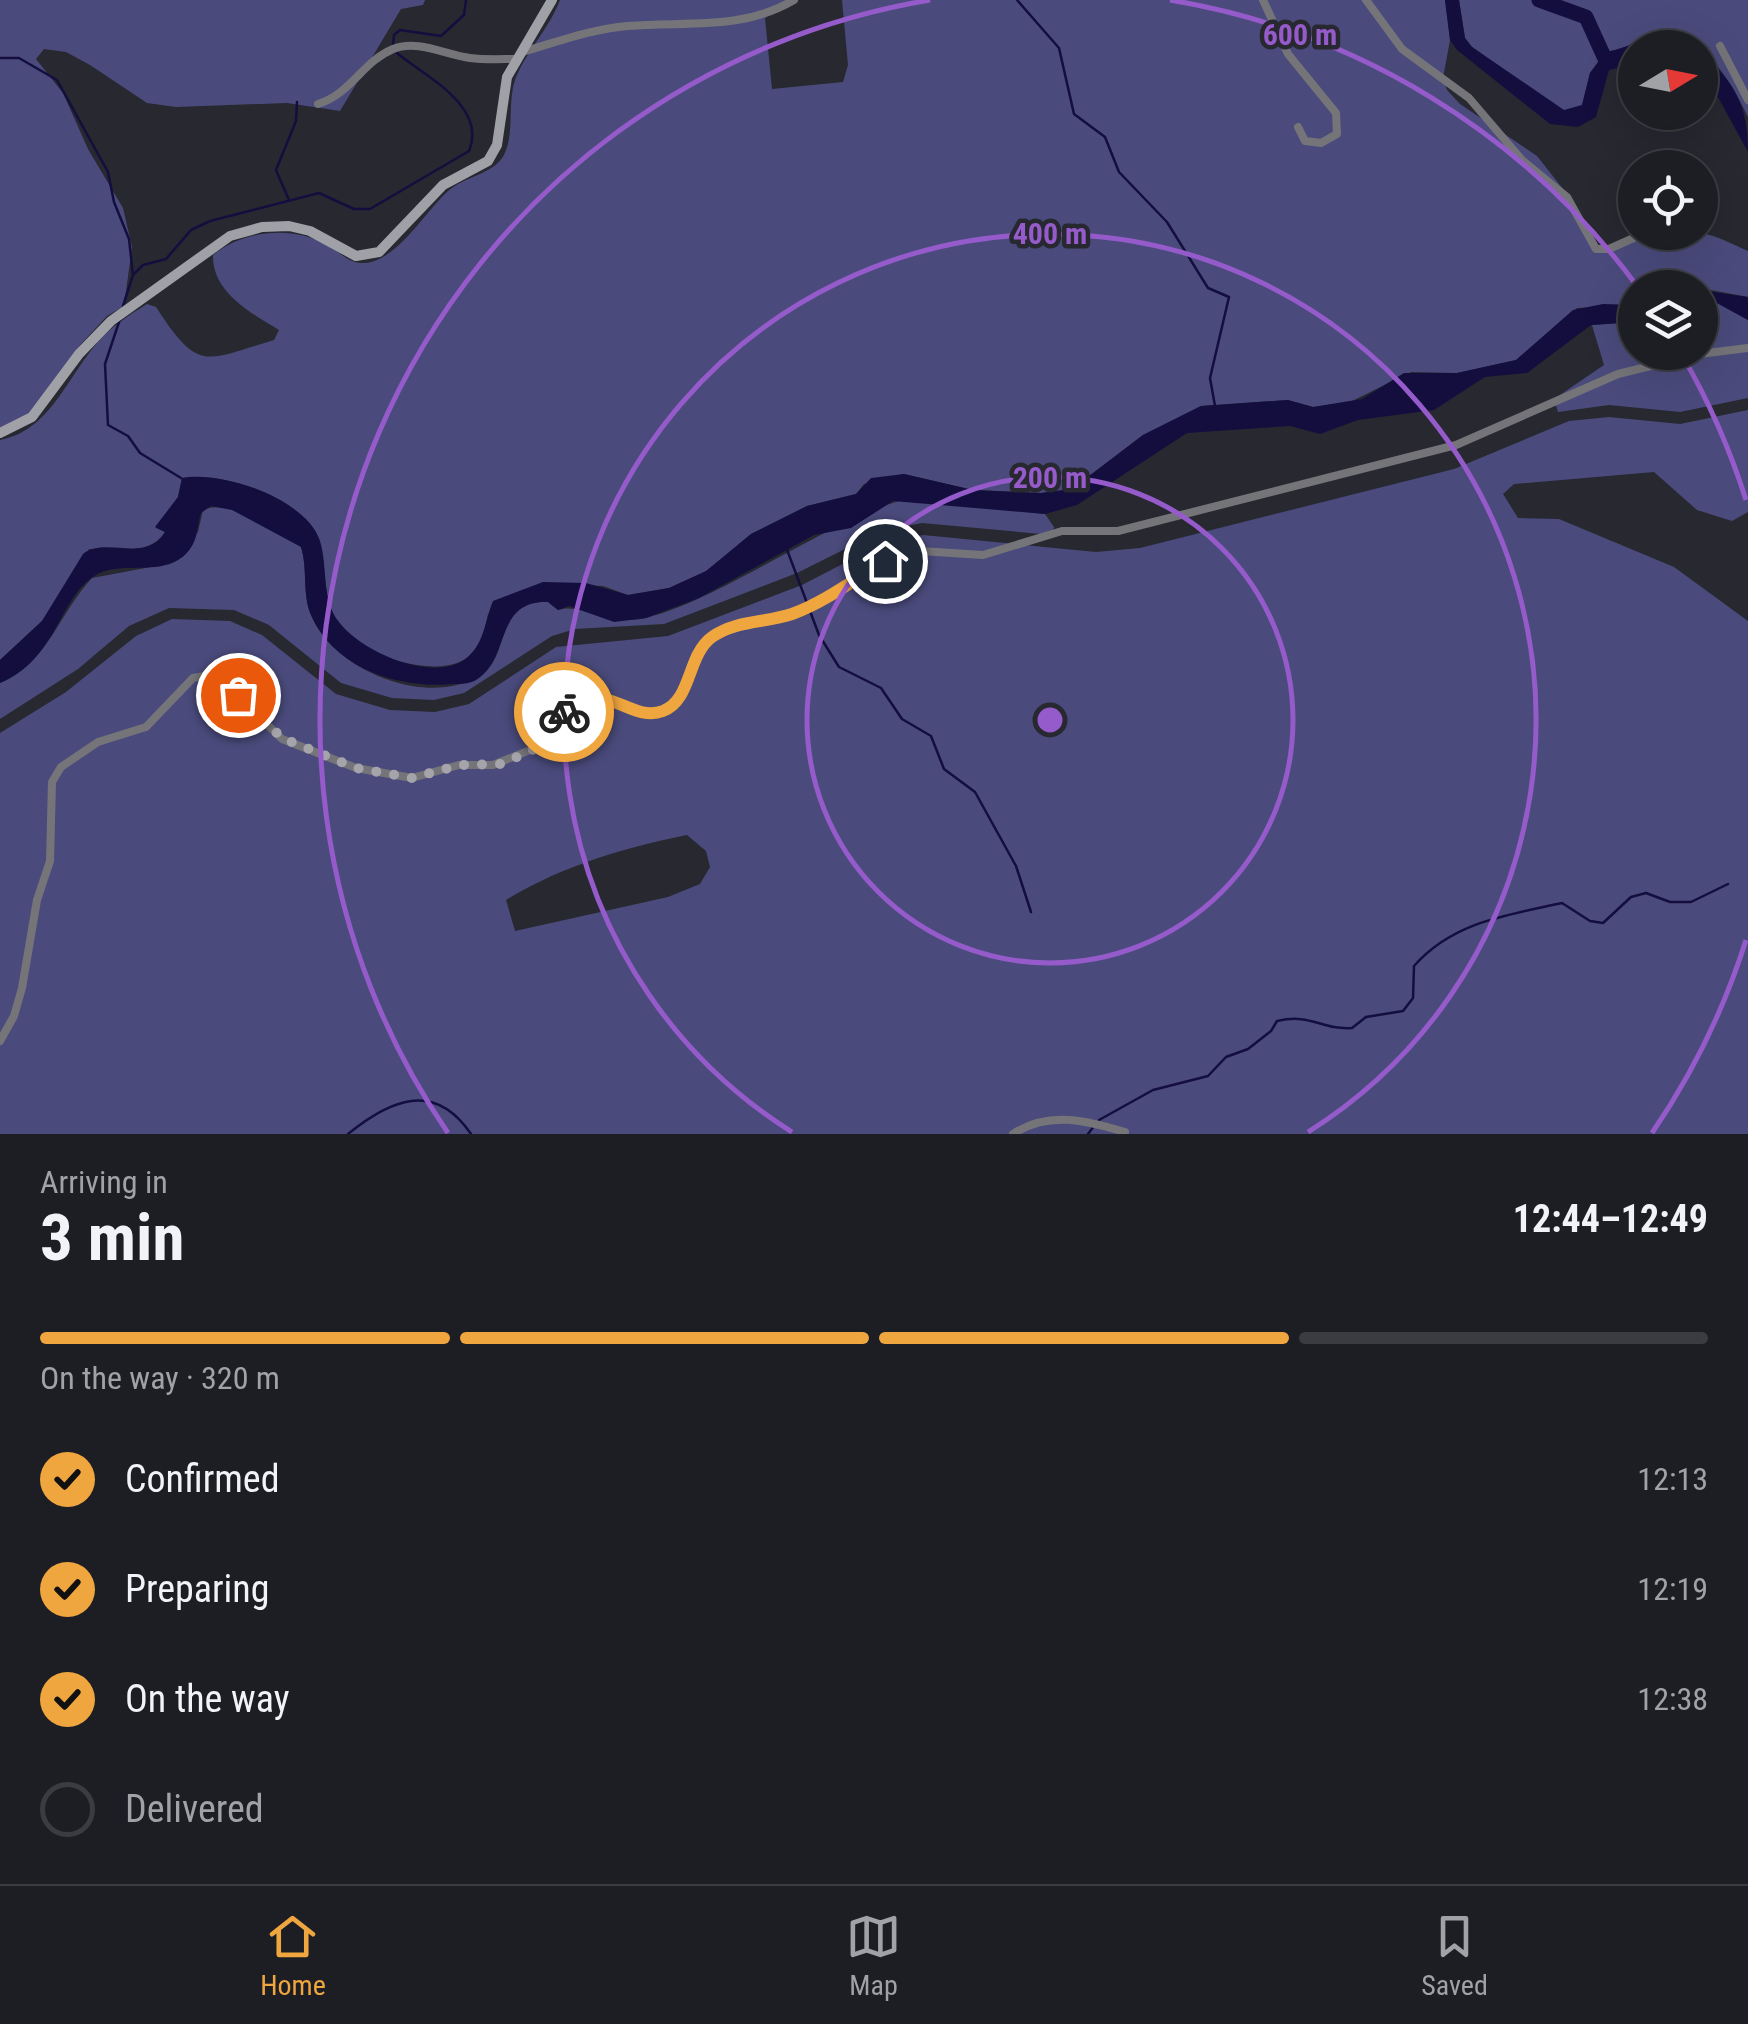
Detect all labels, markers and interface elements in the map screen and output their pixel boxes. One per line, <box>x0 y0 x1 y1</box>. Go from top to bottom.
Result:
text: 600 m <box>1263 17 1337 52</box>
north arrow <box>1618 30 1718 130</box>
map controls <box>1618 30 1718 370</box>
button: locate <box>1618 150 1718 250</box>
text: 400 m <box>1013 216 1087 251</box>
button: layers <box>1618 270 1718 370</box>
text: 200 m <box>1013 460 1087 495</box>
pin <box>843 519 928 604</box>
icon: home <box>858 534 913 589</box>
pin <box>196 653 281 738</box>
courier <box>514 662 614 762</box>
icon: bag <box>211 668 266 723</box>
icon: bike <box>537 685 592 740</box>
centre of rings <box>1032 702 1068 738</box>
text: Arriving in <box>40 1163 168 1201</box>
text: 12:44–12:49 <box>1513 1197 1708 1241</box>
text: 3 min <box>40 1200 184 1276</box>
text: On the way · 320 m <box>40 1359 280 1397</box>
icon: check <box>40 1452 95 1507</box>
text: Confirmed <box>125 1457 280 1501</box>
text: 12:13 <box>1637 1460 1708 1498</box>
icon: check <box>40 1562 95 1617</box>
text: Preparing <box>125 1567 270 1611</box>
text: 12:19 <box>1637 1570 1708 1608</box>
icon: check <box>40 1672 95 1727</box>
text: On the way <box>125 1677 290 1721</box>
text: 12:38 <box>1637 1680 1708 1718</box>
text: Delivered <box>125 1787 264 1831</box>
tab: Home <box>260 1909 326 2002</box>
tab: Map <box>846 1909 901 2002</box>
tab: Saved <box>1421 1909 1488 2002</box>

